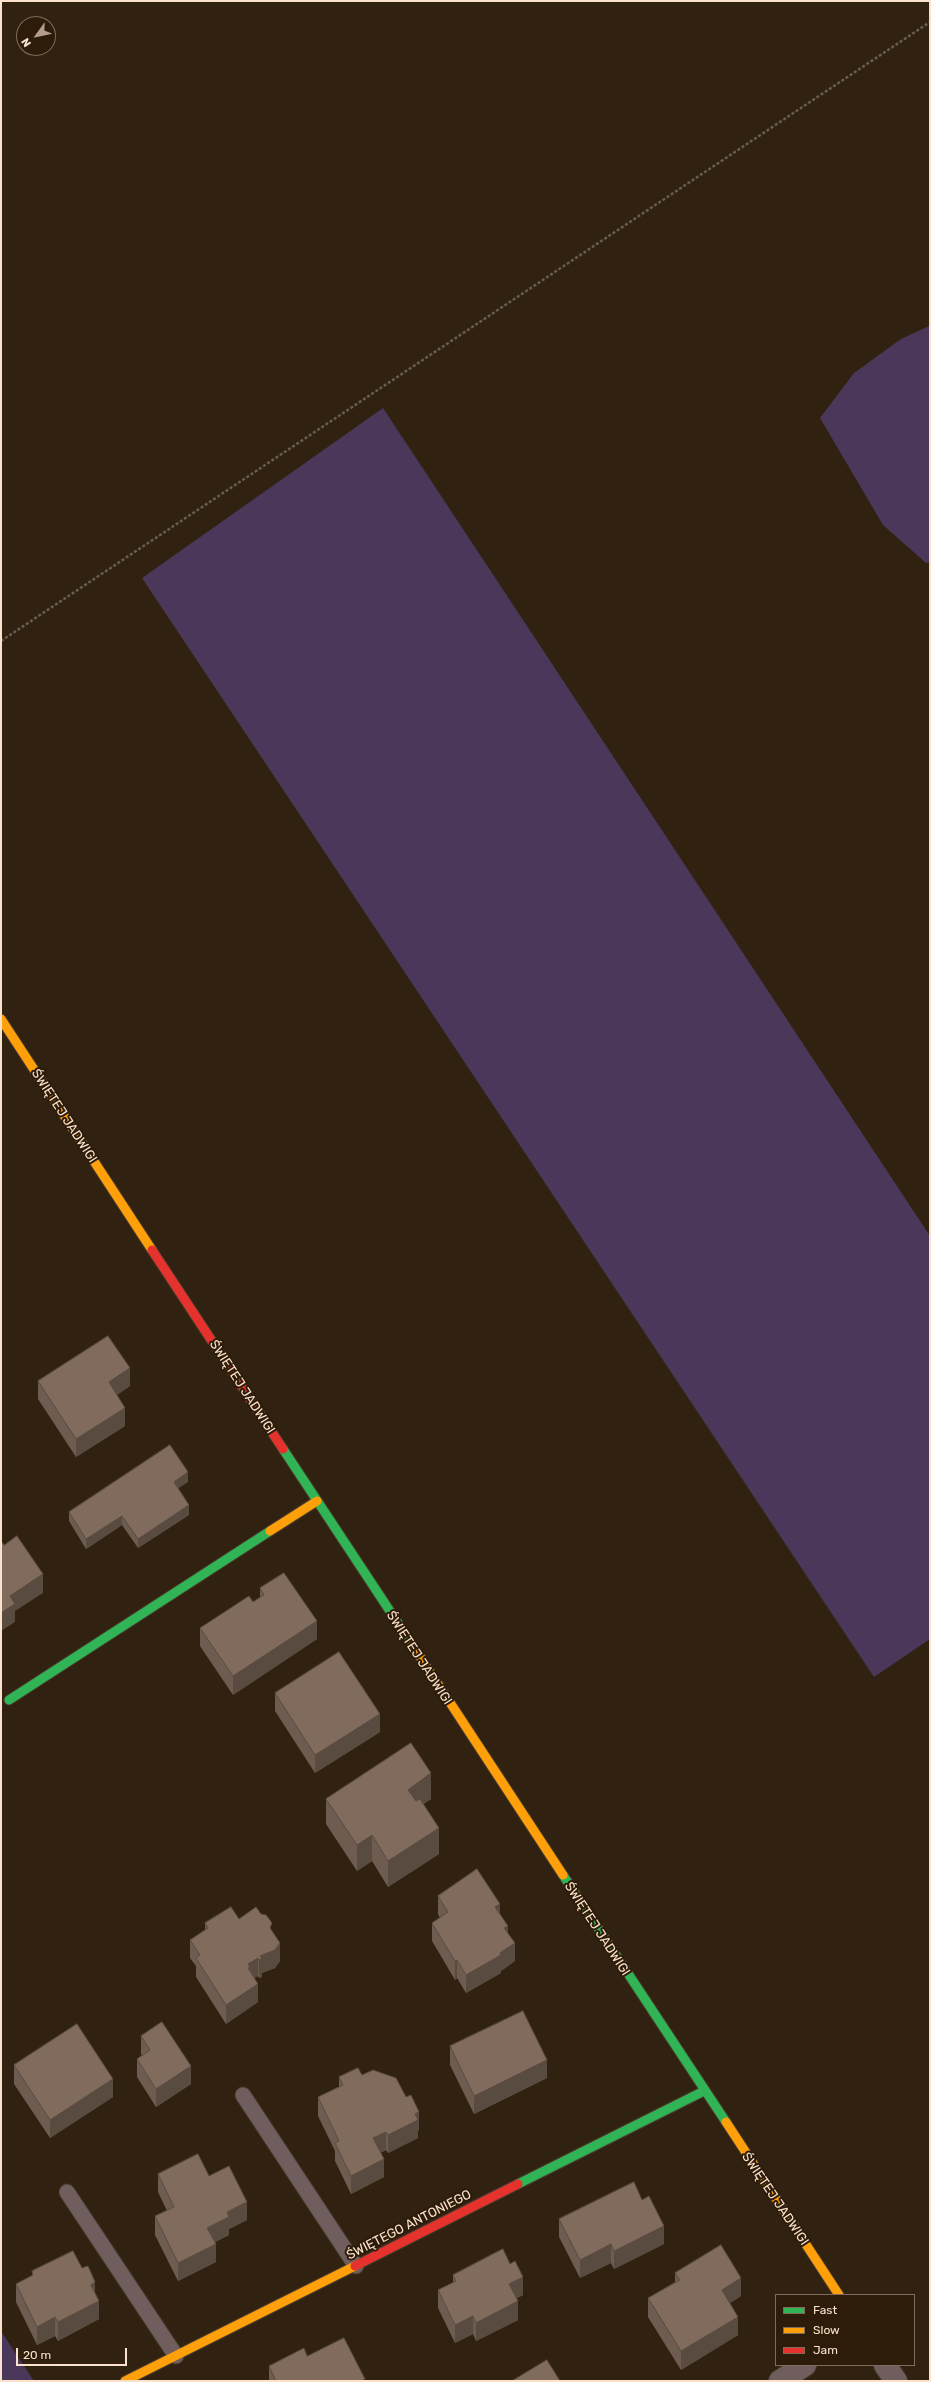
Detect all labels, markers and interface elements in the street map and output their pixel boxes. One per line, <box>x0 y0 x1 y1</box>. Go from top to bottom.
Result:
north arrow <box>16 16 56 56</box>
text: N <box>19 35 34 49</box>
street label: ŚWIĘTEJ JADWIGI <box>28 1066 100 1166</box>
street label: ŚWIĘTEJ JADWIGI <box>206 1337 278 1437</box>
street label: ŚWIĘTEJ JADWIGI <box>383 1608 455 1708</box>
street label: ŚWIĘTEJ JADWIGI <box>561 1879 633 1979</box>
street label: ŚWIĘTEJ JADWIGI <box>738 2150 812 2248</box>
street label: ŚWIĘTEGO ANTONIEGO <box>344 2187 474 2263</box>
legend <box>775 2294 915 2366</box>
text: Fast <box>813 2303 837 2317</box>
text: Slow <box>813 2323 840 2337</box>
scale bar <box>18 2340 129 2366</box>
text: Jam <box>813 2343 838 2357</box>
text: 20 m <box>23 2348 51 2362</box>

